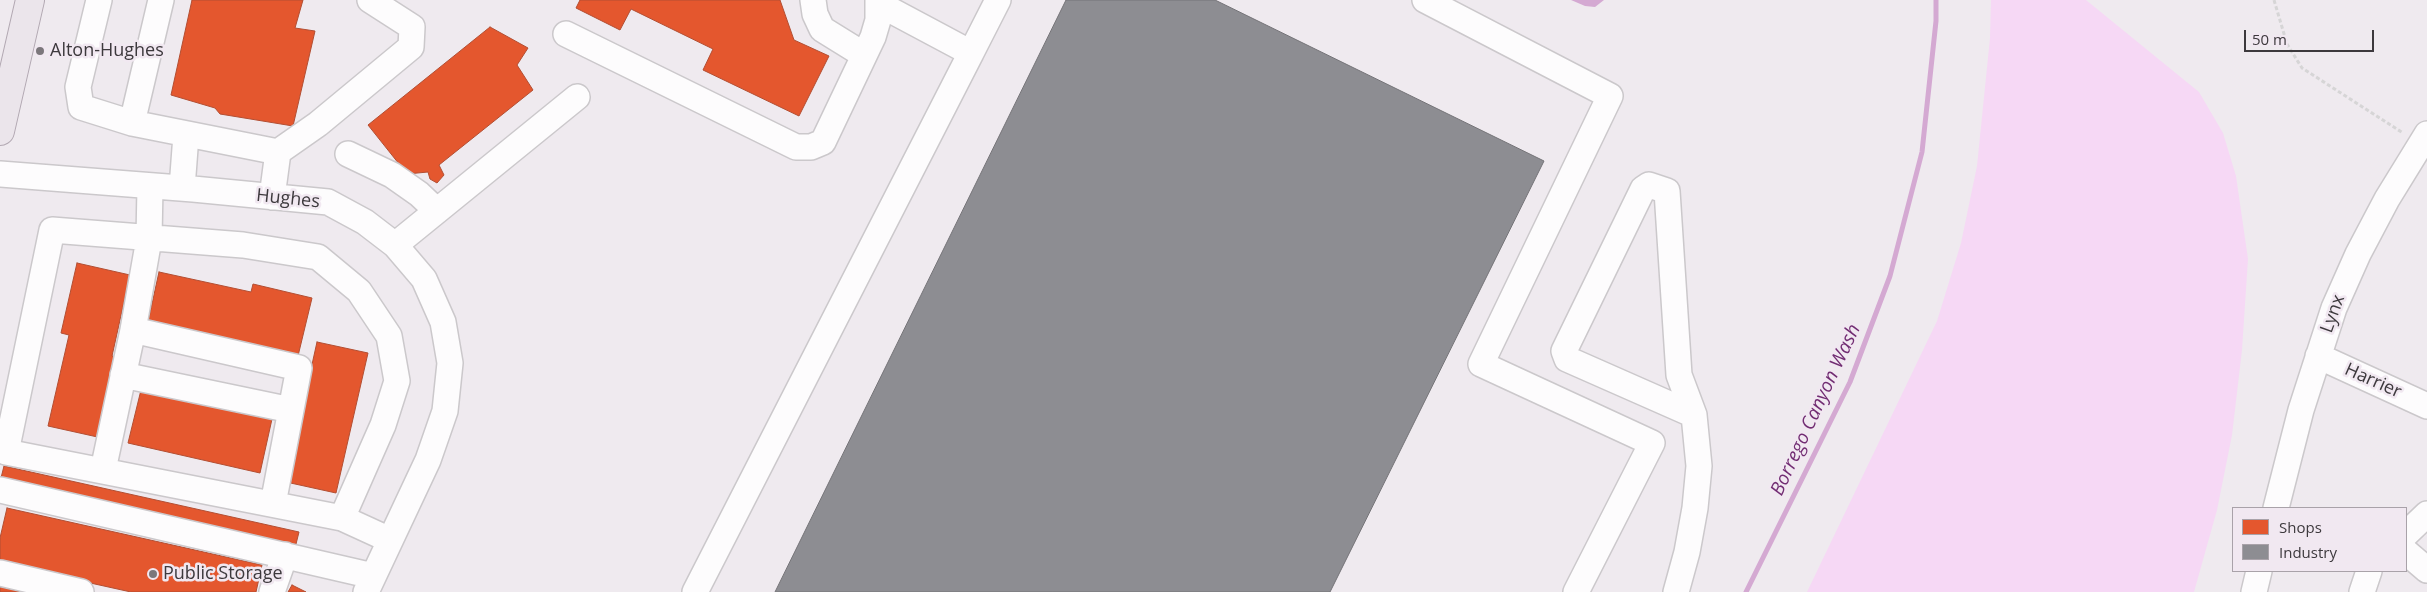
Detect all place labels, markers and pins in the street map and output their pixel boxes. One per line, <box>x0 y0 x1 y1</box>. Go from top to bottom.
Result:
place label: Alton-Hughes <box>50 40 164 62</box>
marker: Alton-Hughes <box>34 45 46 57</box>
place label: Public Storage <box>163 563 283 585</box>
marker: Public Storage <box>147 568 159 580</box>

